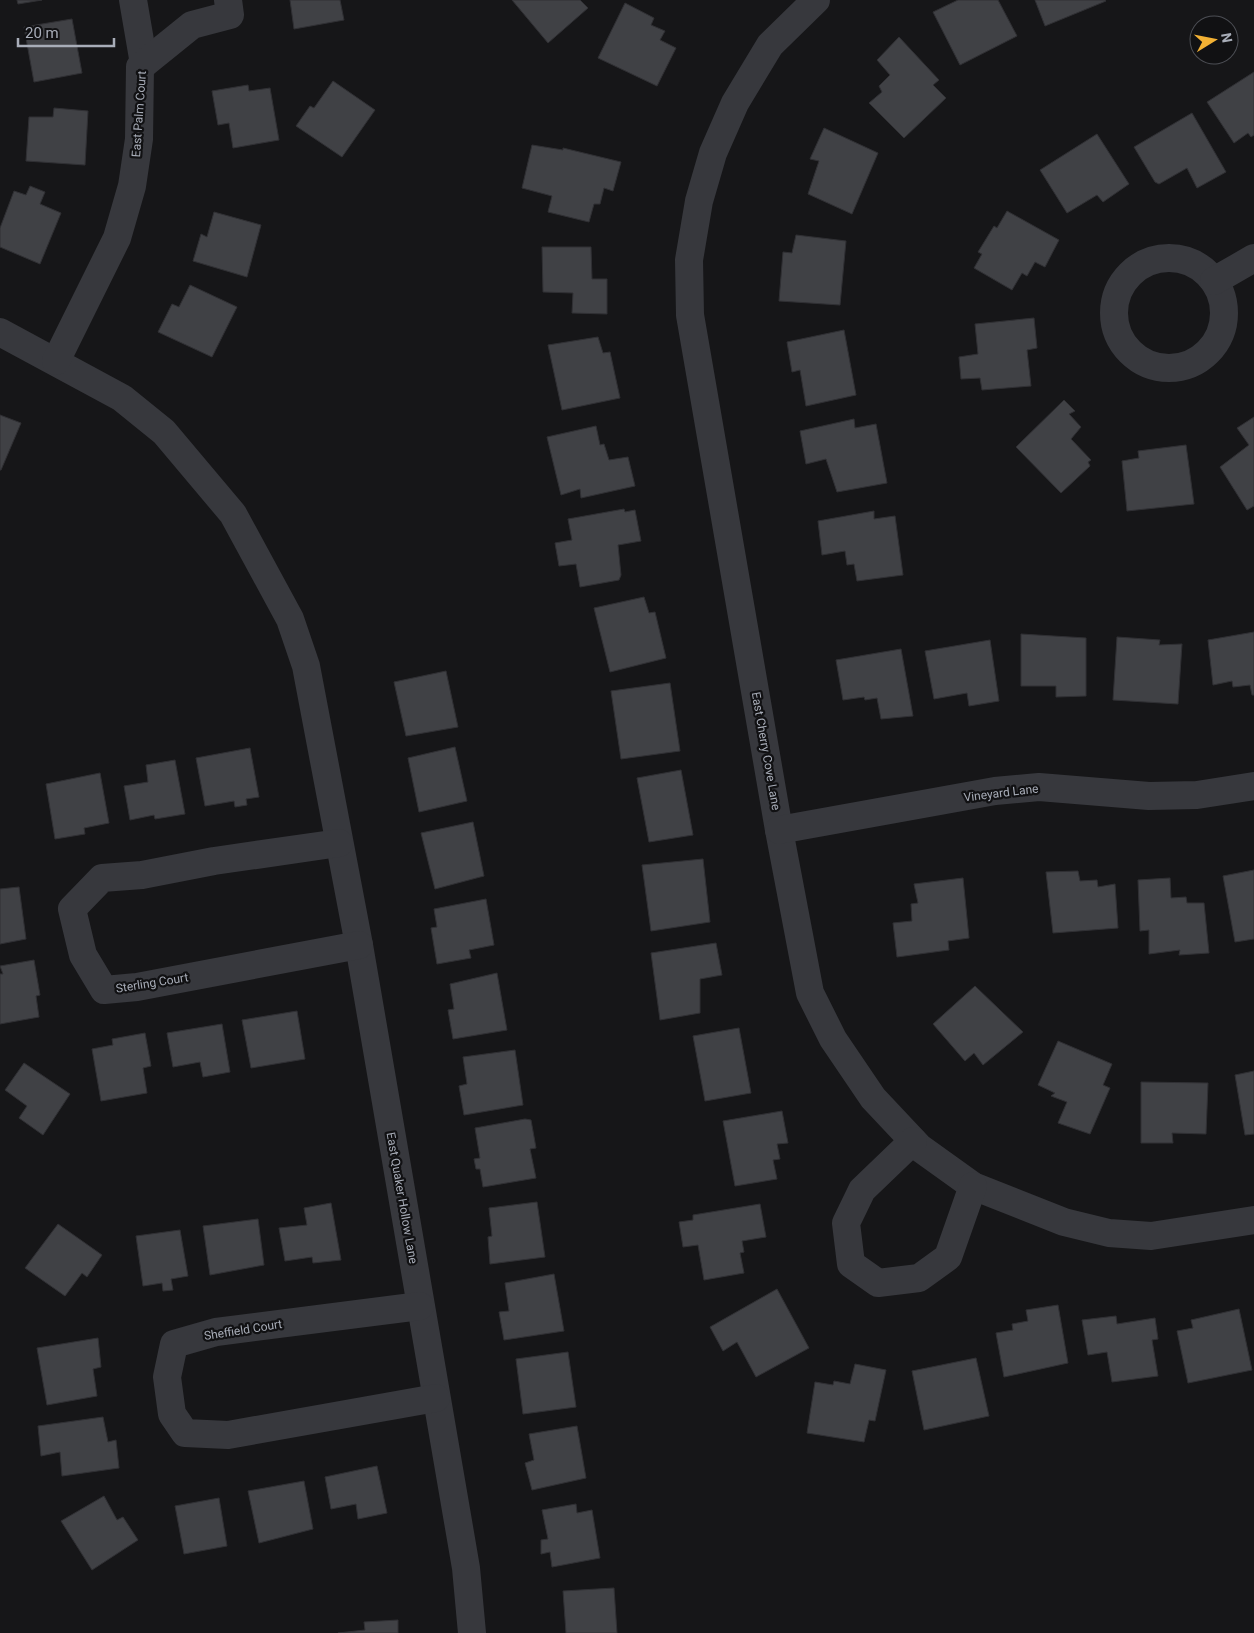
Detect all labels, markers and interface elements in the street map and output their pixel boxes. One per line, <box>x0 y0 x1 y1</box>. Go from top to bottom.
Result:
scale bar <box>18 15 114 47</box>
north arrow <box>1189 15 1239 65</box>
text: 20 m <box>25 24 59 42</box>
text: N <box>1218 31 1236 44</box>
street label: East Palm Court <box>129 70 149 158</box>
street label: East Cherry Cove Lane <box>749 691 783 811</box>
street label: Vineyard Lane <box>963 781 1039 805</box>
street label: Sterling Court <box>115 970 189 996</box>
street label: East Quaker Hollow Lane <box>384 1131 420 1265</box>
street label: Sheffield Court <box>203 1317 283 1343</box>

